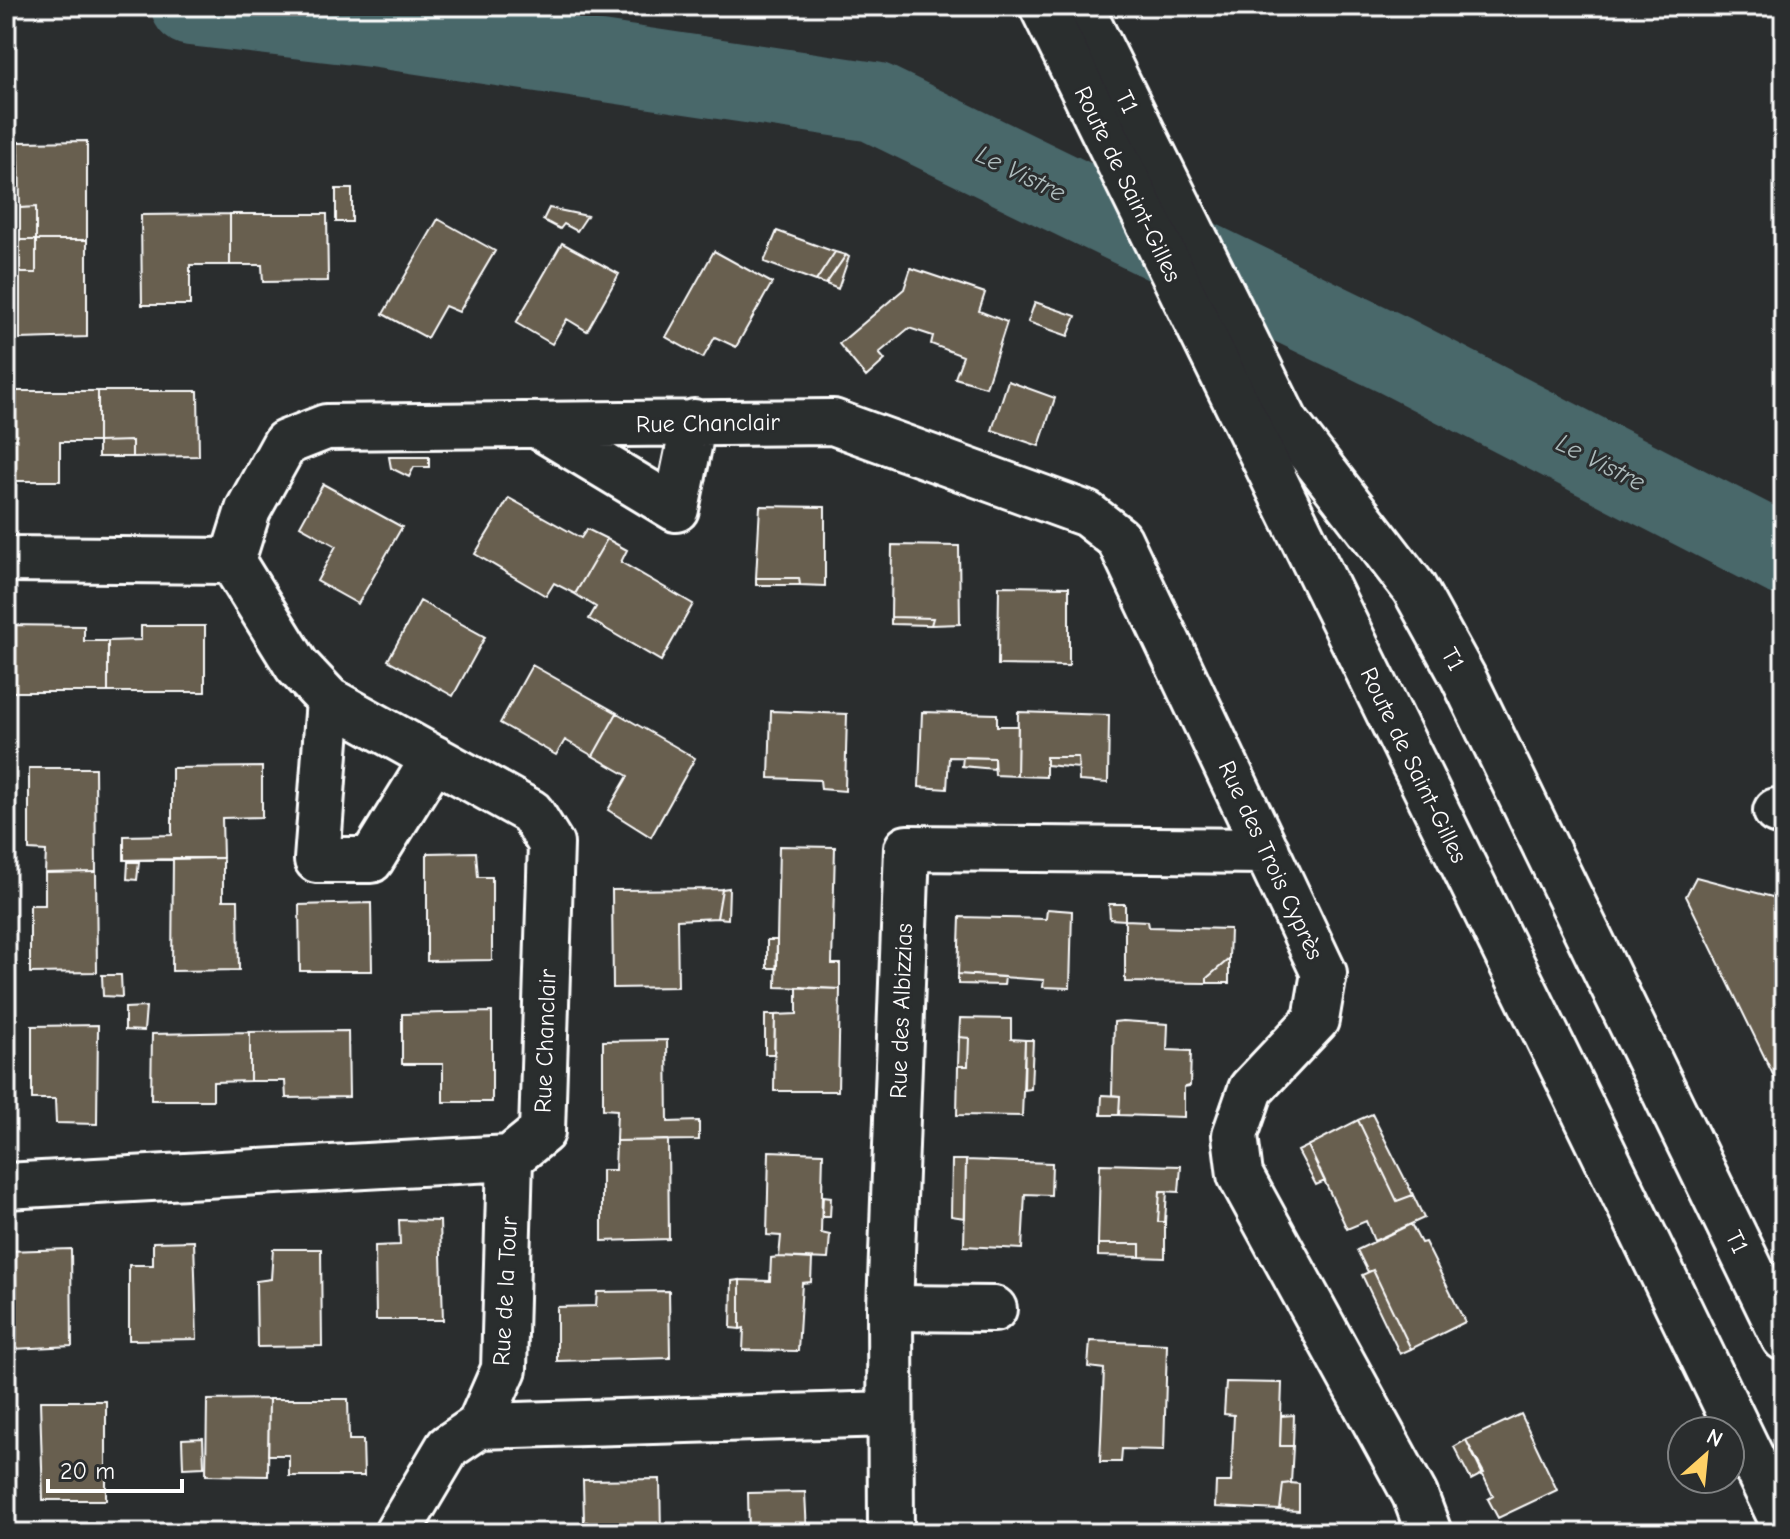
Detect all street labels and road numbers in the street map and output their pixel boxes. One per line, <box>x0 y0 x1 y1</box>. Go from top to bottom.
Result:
street label: Route de Saint-Gilles <box>1069 82 1187 286</box>
street label: T1 <box>1110 86 1144 118</box>
street label: Rue Chanclair <box>636 408 781 438</box>
street label: T1 <box>1435 643 1471 675</box>
street label: Route de Saint-Gilles <box>1355 663 1473 867</box>
street label: Rue des Trois Cyprès <box>1213 756 1329 964</box>
street label: Rue des Albizzias <box>884 923 918 1099</box>
street label: Rue Chanclair <box>528 968 562 1113</box>
street label: Rue de la Tour <box>487 1215 523 1367</box>
street label: T1 <box>1720 1226 1754 1258</box>

